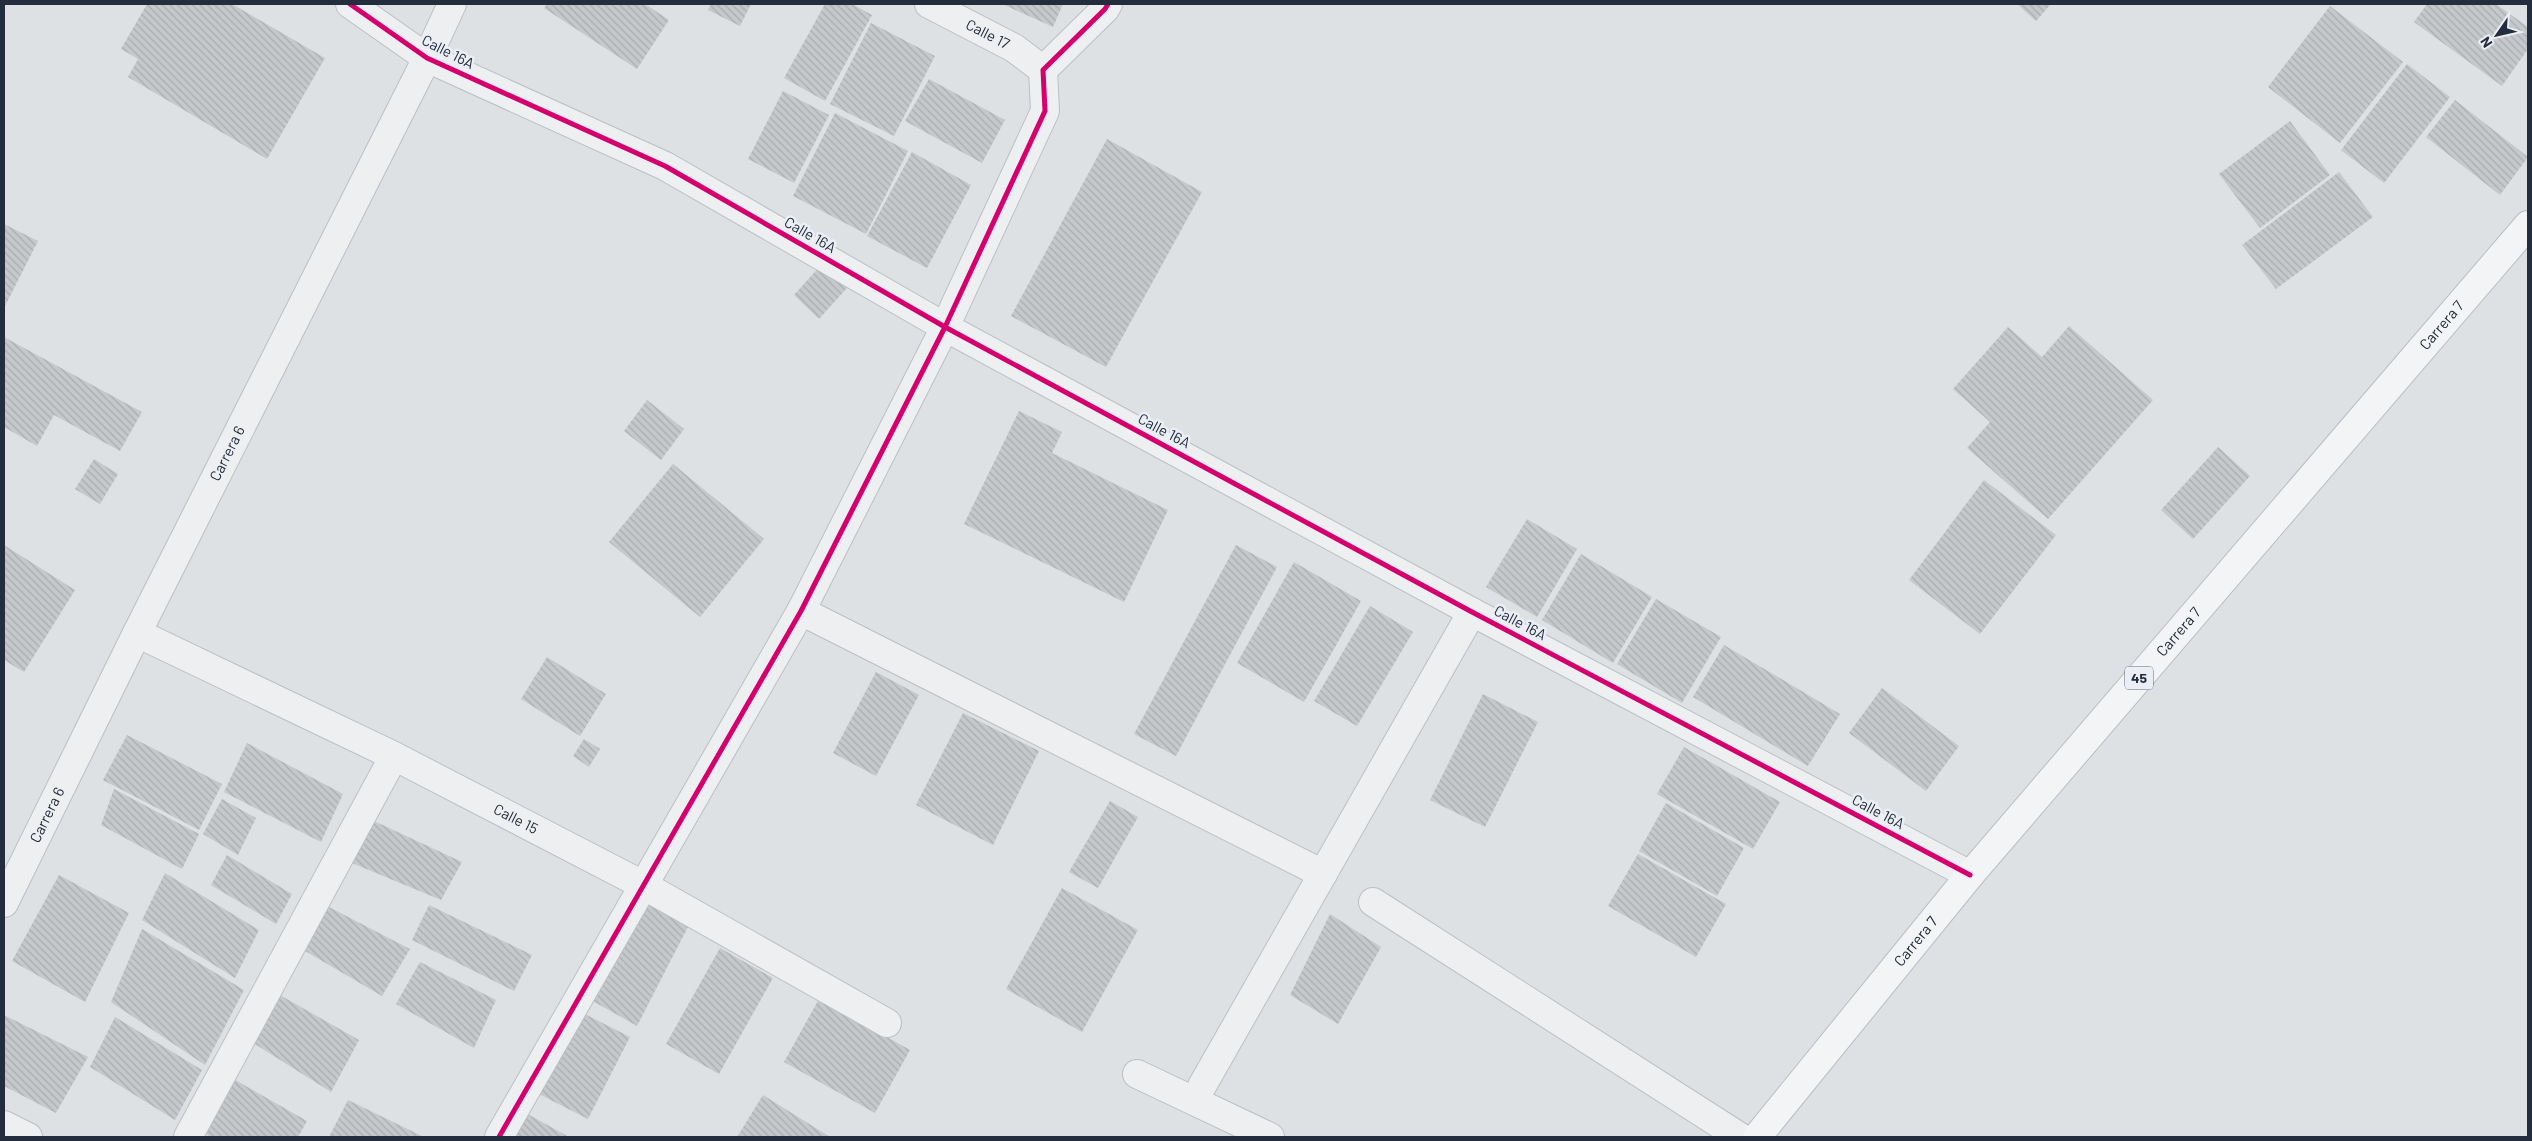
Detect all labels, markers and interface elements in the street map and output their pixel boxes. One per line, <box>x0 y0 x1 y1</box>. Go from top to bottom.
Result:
north arrow <box>2472 10 2522 60</box>
street label: Calle 17 <box>963 15 1013 52</box>
street label: Calle 16A <box>419 30 478 72</box>
text: N <box>2476 34 2495 51</box>
street label: Calle 16A <box>781 212 840 256</box>
street label: Carrera 7 <box>2415 297 2467 353</box>
street label: Calle 16A <box>1135 409 1194 451</box>
street label: Carrera 6 <box>205 422 248 484</box>
street label: Calle 16A <box>1491 601 1550 643</box>
street label: Carrera 7 <box>2152 603 2204 659</box>
road number: 45 <box>2125 666 2153 690</box>
street label: Carrera 6 <box>25 784 68 845</box>
street label: Calle 16A <box>1849 790 1908 832</box>
street label: Calle 15 <box>491 799 541 837</box>
street label: Carrera 7 <box>1890 912 1941 969</box>

